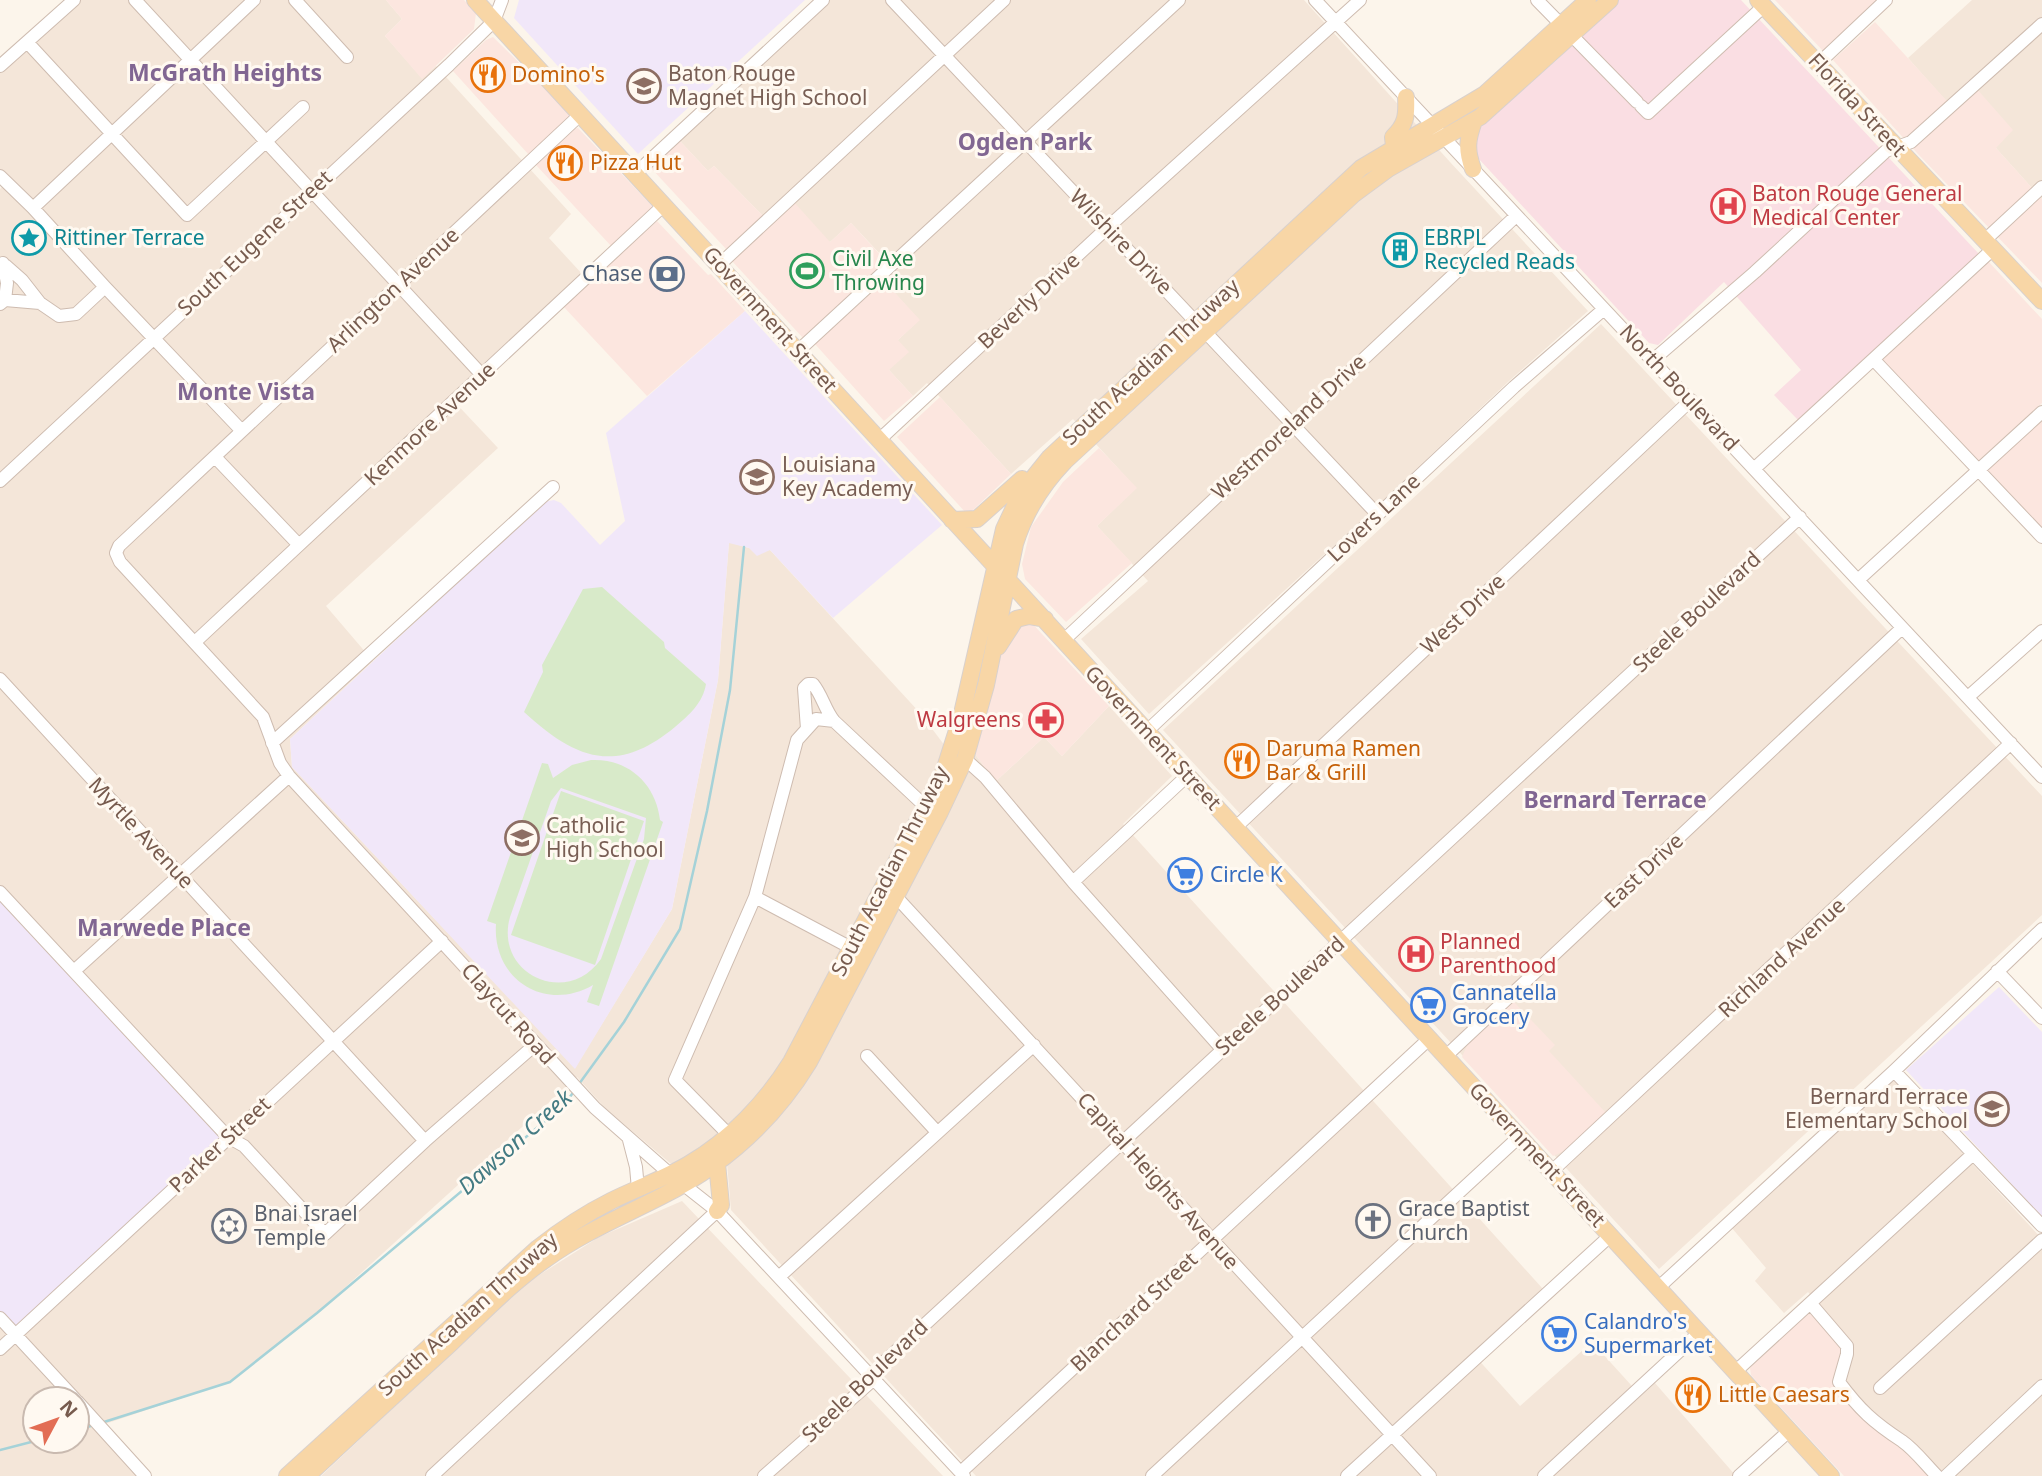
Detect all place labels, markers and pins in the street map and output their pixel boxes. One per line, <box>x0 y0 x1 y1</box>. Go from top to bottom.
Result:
restaurant icon: Domino's <box>469 56 507 94</box>
place label: Baton Rouge Magnet High School <box>668 59 867 111</box>
place label: Domino's <box>512 60 605 88</box>
school or university icon: Baton Rouge Magnet High School <box>625 67 663 105</box>
restaurant icon: Pizza Hut <box>546 144 584 182</box>
place label: Pizza Hut <box>590 148 682 176</box>
place label: Baton Rouge General Medical Center <box>1752 179 1963 231</box>
hospital icon: Baton Rouge General Medical Center <box>1709 187 1747 225</box>
place icon: Rittiner Terrace <box>10 219 48 257</box>
place label: Rittiner Terrace <box>54 223 205 251</box>
place label: EBRPL Recycled Reads <box>1424 223 1575 275</box>
building icon: EBRPL Recycled Reads <box>1381 231 1419 269</box>
place label: Civil Axe Throwing <box>832 244 925 296</box>
sports icon: Civil Axe Throwing <box>788 252 826 290</box>
bank icon: Chase <box>648 255 686 293</box>
place label: Chase <box>582 259 642 287</box>
place label: Louisiana Key Academy <box>782 450 913 502</box>
school or university icon: Louisiana Key Academy <box>738 458 776 496</box>
pharmacy icon: Walgreens <box>1027 701 1065 739</box>
place label: Walgreens <box>917 705 1021 733</box>
place label: Daruma Ramen Bar & Grill <box>1266 734 1421 786</box>
restaurant icon: Daruma Ramen Bar & Grill <box>1223 742 1261 780</box>
place label: Catholic High School <box>546 811 664 863</box>
school or university icon: Catholic High School <box>503 819 541 857</box>
supermarket icon: Circle K <box>1166 856 1204 894</box>
place label: Circle K <box>1210 860 1283 888</box>
place label: Planned Parenthood <box>1440 927 1556 979</box>
hospital icon: Planned Parenthood <box>1397 935 1435 973</box>
place label: Cannatella Grocery <box>1452 978 1557 1030</box>
supermarket icon: Cannatella Grocery <box>1409 986 1447 1024</box>
place label: Bernard Terrace Elementary School <box>1785 1082 1968 1134</box>
school or university icon: Bernard Terrace Elementary School <box>1973 1090 2011 1128</box>
place label: Grace Baptist Church <box>1398 1194 1530 1246</box>
place label: Bnai Israel Temple <box>254 1199 358 1251</box>
church icon: Grace Baptist Church <box>1354 1202 1392 1240</box>
synagogue icon: Bnai Israel Temple <box>210 1207 248 1245</box>
place label: Calandro's Supermarket <box>1584 1307 1713 1359</box>
supermarket icon: Calandro's Supermarket <box>1540 1315 1578 1353</box>
restaurant icon: Little Caesars <box>1674 1376 1712 1414</box>
place label: Little Caesars <box>1718 1380 1850 1408</box>

